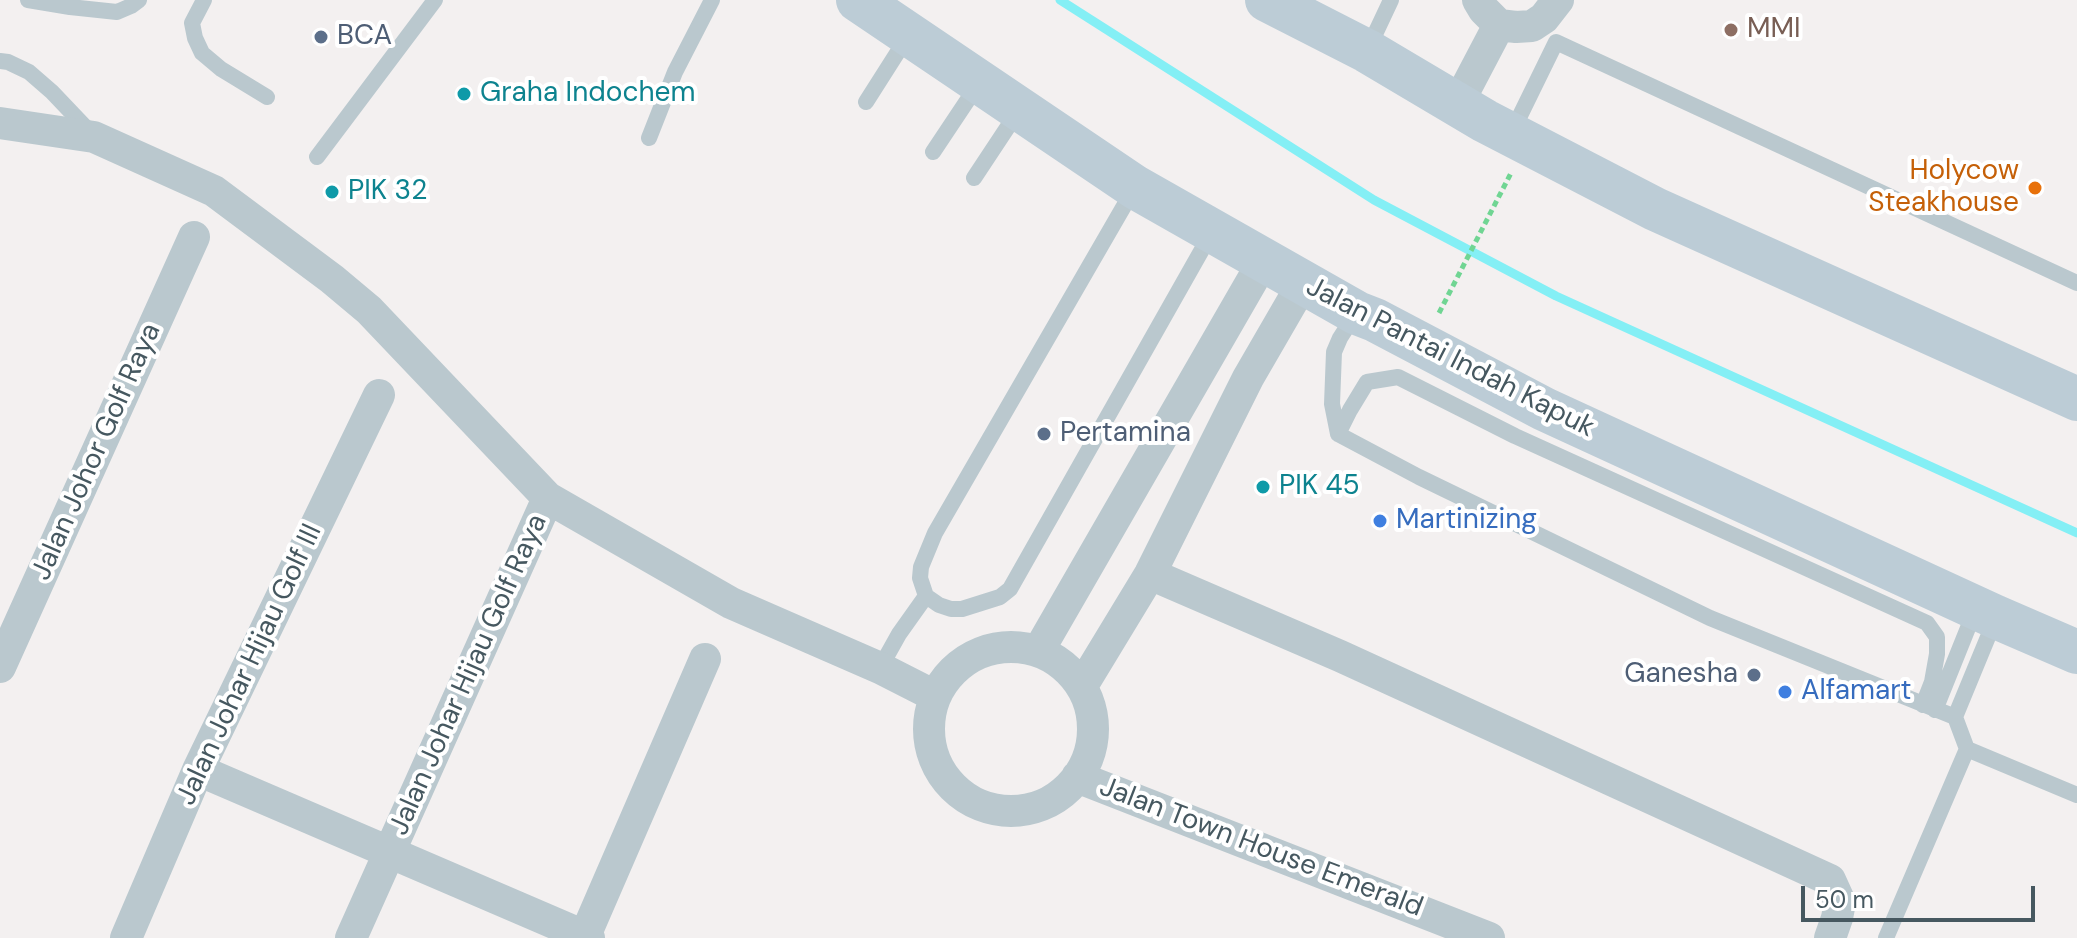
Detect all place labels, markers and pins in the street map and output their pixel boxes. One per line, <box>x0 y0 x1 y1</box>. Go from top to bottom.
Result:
place label: MMI <box>1747 13 1801 47</box>
place label: BCA <box>337 20 392 54</box>
marker: MMI <box>1722 21 1740 39</box>
marker: BCA <box>312 28 330 46</box>
place label: Graha Indochem <box>480 77 695 111</box>
marker: Graha Indochem <box>455 85 473 103</box>
place label: Holycow Steakhouse <box>1868 155 2019 221</box>
place label: PIK 32 <box>348 175 427 209</box>
marker: Holycow Steakhouse <box>2026 179 2044 197</box>
marker: PIK 32 <box>323 183 341 201</box>
place label: Pertamina <box>1060 417 1191 451</box>
marker: Pertamina <box>1035 425 1053 443</box>
place label: PIK 45 <box>1279 470 1360 504</box>
marker: PIK 45 <box>1254 478 1272 496</box>
place label: Martinizing <box>1396 504 1537 538</box>
marker: Martinizing <box>1371 512 1389 530</box>
place label: Ganesha <box>1624 658 1738 692</box>
marker: Ganesha <box>1745 666 1763 684</box>
place label: Alfamart <box>1801 675 1912 709</box>
marker: Alfamart <box>1776 683 1794 701</box>

